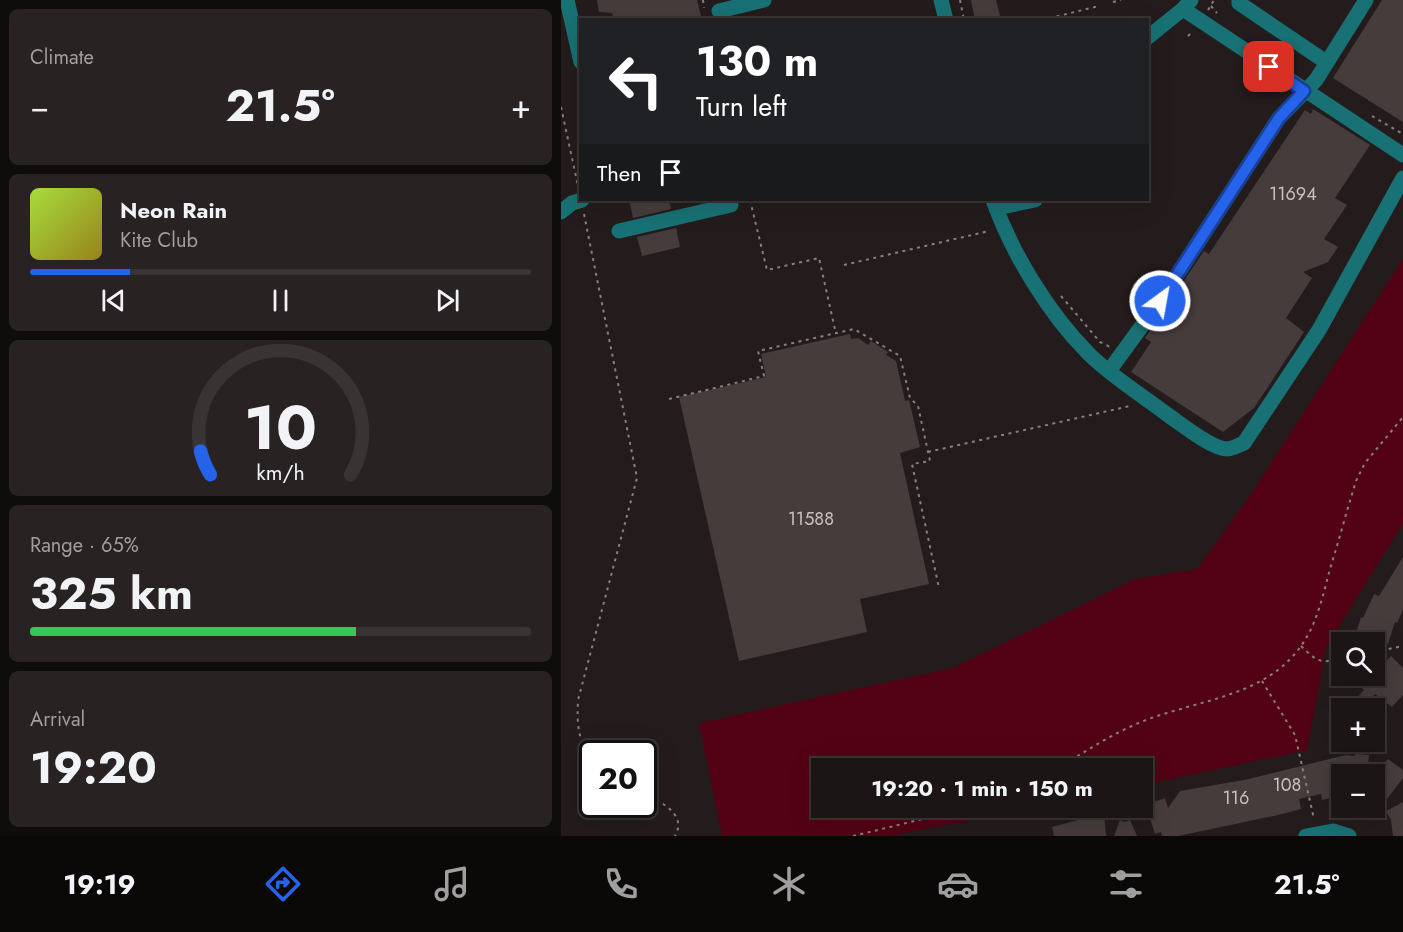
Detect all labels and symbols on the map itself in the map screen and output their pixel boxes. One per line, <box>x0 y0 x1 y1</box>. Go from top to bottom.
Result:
pin <box>1243 41 1294 92</box>
house number: 11694 <box>1269 181 1317 207</box>
position arrow <box>1128 269 1192 333</box>
house number: 11588 <box>788 506 834 532</box>
speed limit sign: 20 <box>579 740 657 818</box>
house number: 108 <box>1273 772 1301 798</box>
house number: 116 <box>1223 785 1249 811</box>

